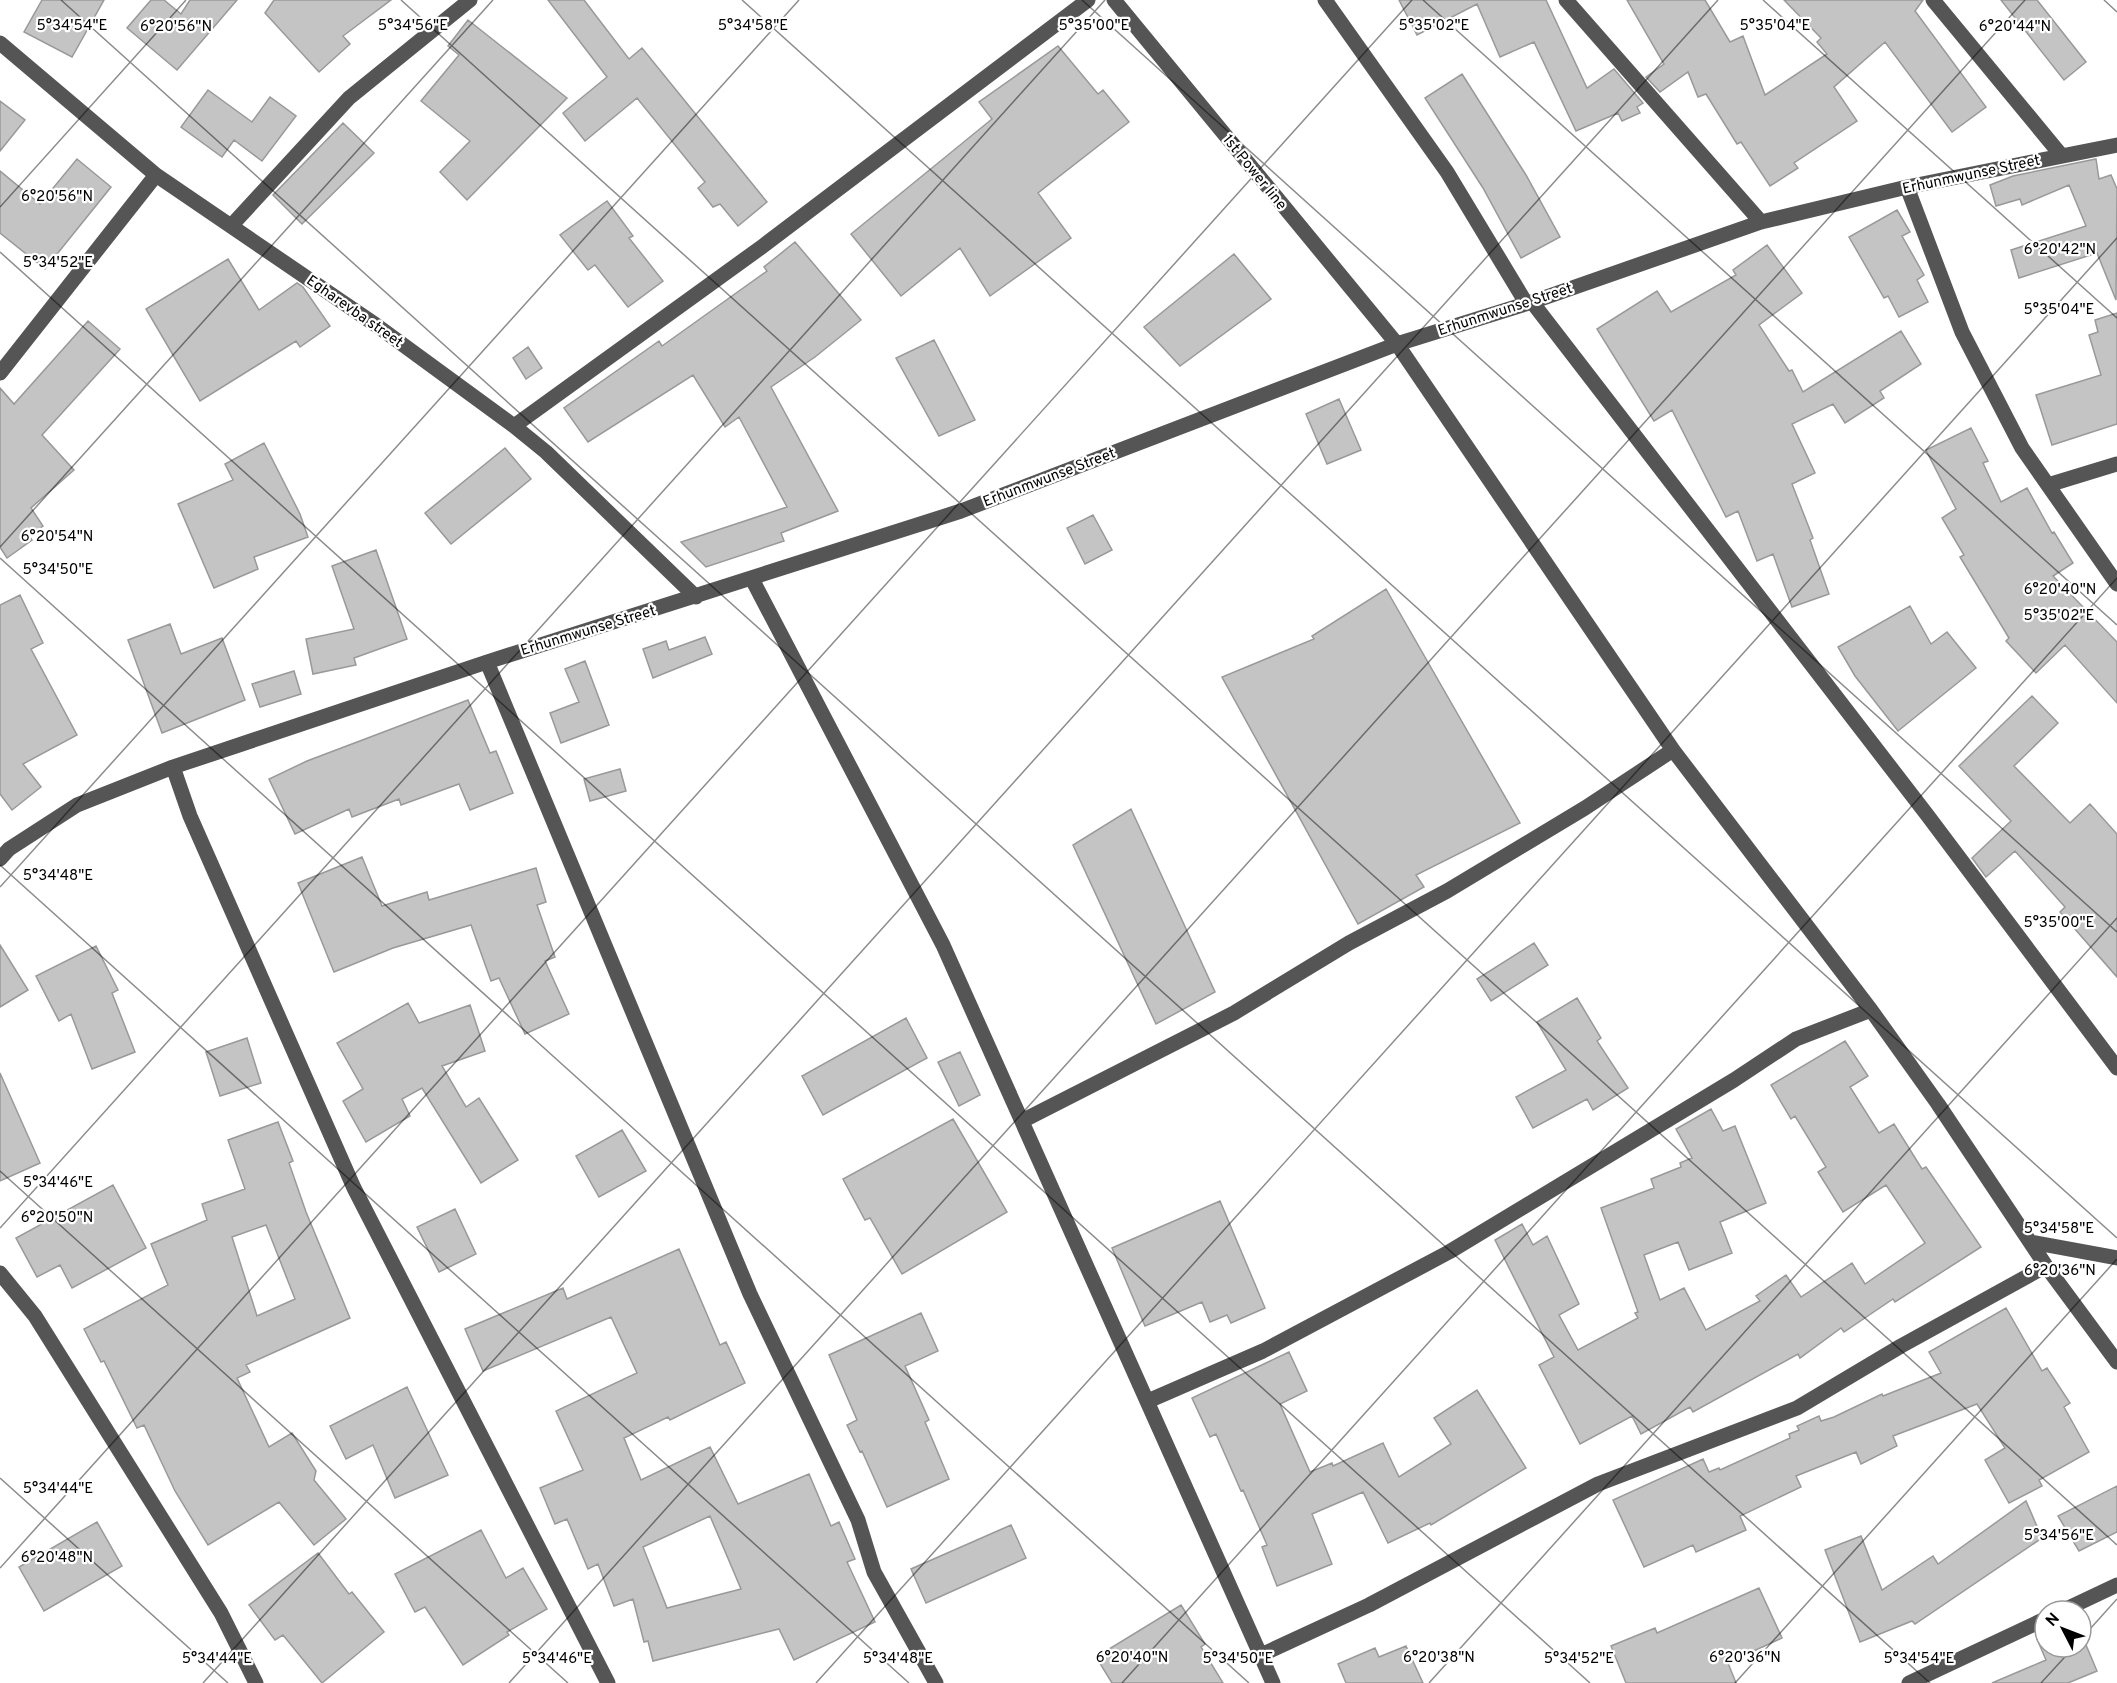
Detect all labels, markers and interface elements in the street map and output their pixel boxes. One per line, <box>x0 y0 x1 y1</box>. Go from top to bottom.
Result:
text: 5°34'54"E <box>37 17 107 36</box>
text: 5°34'56"E <box>378 17 448 36</box>
text: 5°34'58"E <box>718 17 788 36</box>
text: 5°35'00"E <box>1058 17 1130 36</box>
text: 5°35'02"E <box>1399 17 1469 36</box>
text: 5°35'04"E <box>1740 17 1811 36</box>
text: 6°20'56"N <box>140 18 212 37</box>
text: 6°20'44"N <box>1979 18 2051 37</box>
street label: 1st Power line <box>1218 131 1290 215</box>
street label: Erhunmwunse Street <box>1901 152 2042 199</box>
text: 6°20'56"N <box>21 188 93 207</box>
text: 6°20'42"N <box>2024 241 2096 260</box>
text: 5°34'52"E <box>23 254 93 273</box>
street label: Egharevba street <box>302 272 406 353</box>
street label: Erhunmwunse Street <box>1436 280 1575 341</box>
text: 5°35'04"E <box>2024 301 2095 320</box>
street label: Erhunmwunse Street <box>981 444 1118 512</box>
text: 6°20'54"N <box>21 528 93 547</box>
text: 5°34'50"E <box>23 561 93 580</box>
text: 6°20'40"N <box>2024 581 2096 600</box>
street label: Erhunmwunse Street <box>519 602 658 661</box>
text: 5°35'02"E <box>2024 607 2094 626</box>
text: 5°34'48"E <box>23 867 93 886</box>
text: 5°35'00"E <box>2023 914 2095 933</box>
text: 5°34'46"E <box>23 1174 93 1193</box>
text: 6°20'50"N <box>21 1209 93 1228</box>
text: 5°34'58"E <box>2024 1220 2094 1239</box>
text: 6°20'36"N <box>2024 1262 2096 1281</box>
text: 5°34'44"E <box>23 1480 93 1499</box>
text: 5°34'56"E <box>2024 1527 2094 1546</box>
text: 6°20'48"N <box>21 1549 93 1568</box>
north arrow <box>2033 1599 2093 1659</box>
text: N <box>2042 1609 2065 1631</box>
text: 6°20'40"N <box>1096 1649 1168 1668</box>
text: 6°20'38"N <box>1403 1649 1475 1668</box>
text: 6°20'36"N <box>1709 1649 1781 1668</box>
text: 5°34'44"E <box>182 1650 252 1669</box>
text: 5°34'46"E <box>522 1650 592 1669</box>
text: 5°34'48"E <box>863 1650 933 1669</box>
text: 5°34'50"E <box>1203 1650 1273 1669</box>
text: 5°34'52"E <box>1544 1650 1614 1669</box>
text: 5°34'54"E <box>1884 1650 1954 1669</box>

